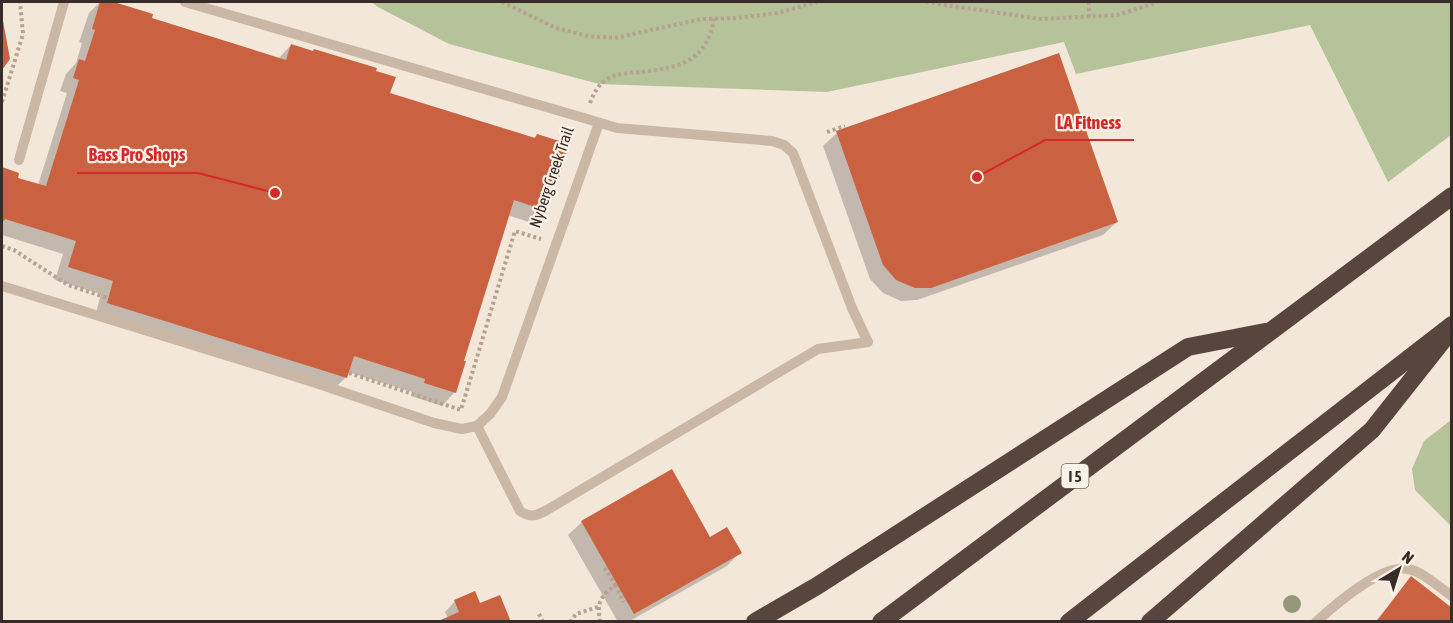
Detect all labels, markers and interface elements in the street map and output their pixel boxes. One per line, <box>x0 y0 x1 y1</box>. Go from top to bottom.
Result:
callout: LA Fitness <box>1045 104 1134 140</box>
text: LA Fitness <box>1057 112 1122 133</box>
street label: Nyberg Creek Trail <box>525 123 578 230</box>
callout: Bass Pro Shops <box>77 137 198 173</box>
text: Bass Pro Shops <box>89 144 186 165</box>
road number: I 5 <box>1062 464 1088 488</box>
north arrow <box>1369 539 1429 599</box>
text: N <box>1399 547 1418 567</box>

